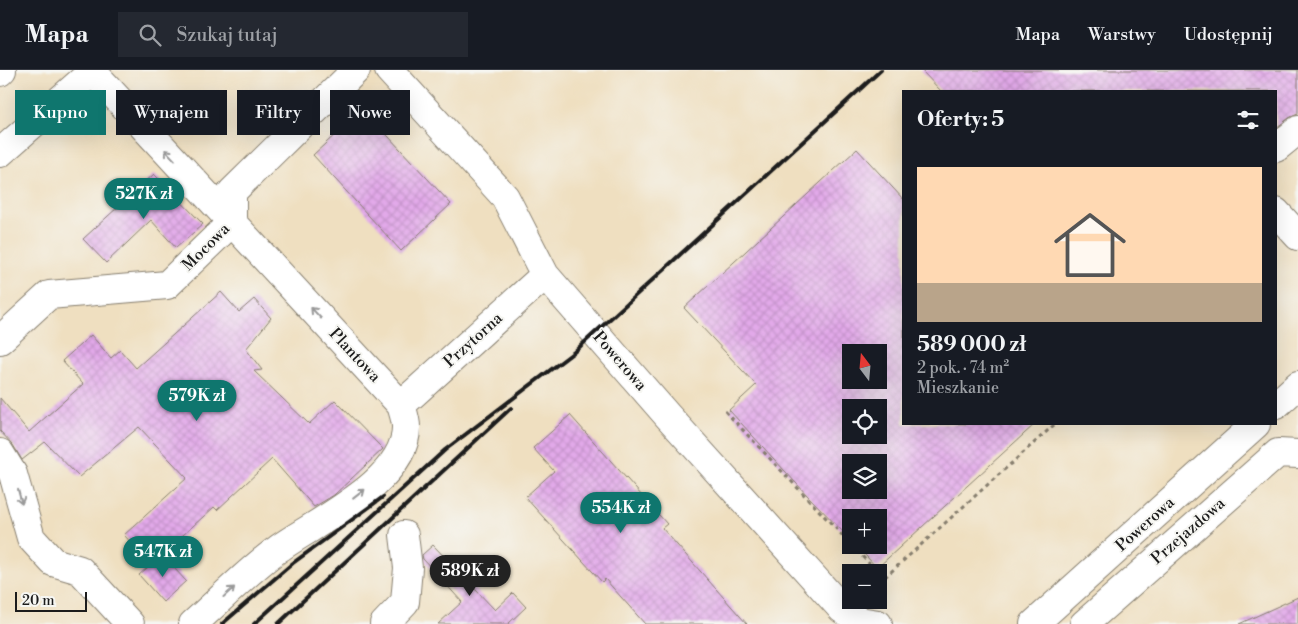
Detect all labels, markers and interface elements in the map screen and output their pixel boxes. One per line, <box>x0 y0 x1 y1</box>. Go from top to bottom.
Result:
search box <box>118 12 468 57</box>
text: Mapa <box>25 20 88 50</box>
icon: search <box>136 21 164 49</box>
text: Szukaj tutaj <box>176 23 278 47</box>
text: Mapa <box>1016 23 1060 46</box>
text: Warstwy <box>1088 23 1156 46</box>
text: Udostępnij <box>1184 23 1273 46</box>
chip: Kupno <box>15 90 106 135</box>
chip: Wynajem <box>116 90 227 135</box>
chip: Filtry <box>237 90 320 135</box>
chip: Nowe <box>330 90 410 135</box>
icon: filters <box>1234 106 1262 134</box>
text: Oferty: 5 <box>917 107 1004 133</box>
one-way arrow <box>164 149 176 162</box>
pin: 527K zł <box>98 178 190 220</box>
text: 527K zł <box>115 184 173 204</box>
icon: home <box>1045 200 1135 290</box>
street label: Mocowa <box>178 218 235 275</box>
one-way arrow <box>310 307 322 320</box>
street label: Przytorna <box>439 308 507 372</box>
street label: Plantowa <box>325 324 386 387</box>
street label: Powerowa <box>589 327 652 395</box>
text: 589 000 zł <box>917 332 1026 358</box>
north arrow <box>842 344 888 389</box>
map controls <box>842 344 887 609</box>
text: 2 pok. · 74 m² <box>917 358 1009 378</box>
text: Mieszkanie <box>917 378 999 398</box>
pin: 579K zł <box>151 380 243 422</box>
text: 579K zł <box>168 386 226 406</box>
button: locate <box>842 399 887 444</box>
button: layers <box>842 454 887 499</box>
one-way arrow <box>15 488 25 504</box>
one-way arrow <box>352 489 365 500</box>
pin: 554K zł <box>575 492 667 534</box>
street label: Powerowa <box>1111 492 1179 556</box>
street label: Przejazdowa <box>1147 493 1230 569</box>
text: 554K zł <box>591 498 651 518</box>
button: + <box>842 509 887 554</box>
pin: 547K zł <box>117 536 209 578</box>
text: 547K zł <box>134 542 192 562</box>
pin: 589K zł <box>424 554 516 597</box>
text: 589K zł <box>441 561 499 581</box>
button: − <box>842 564 887 609</box>
one-way arrow <box>223 586 236 597</box>
scale bar <box>15 589 88 612</box>
text: 20 m <box>22 592 54 610</box>

